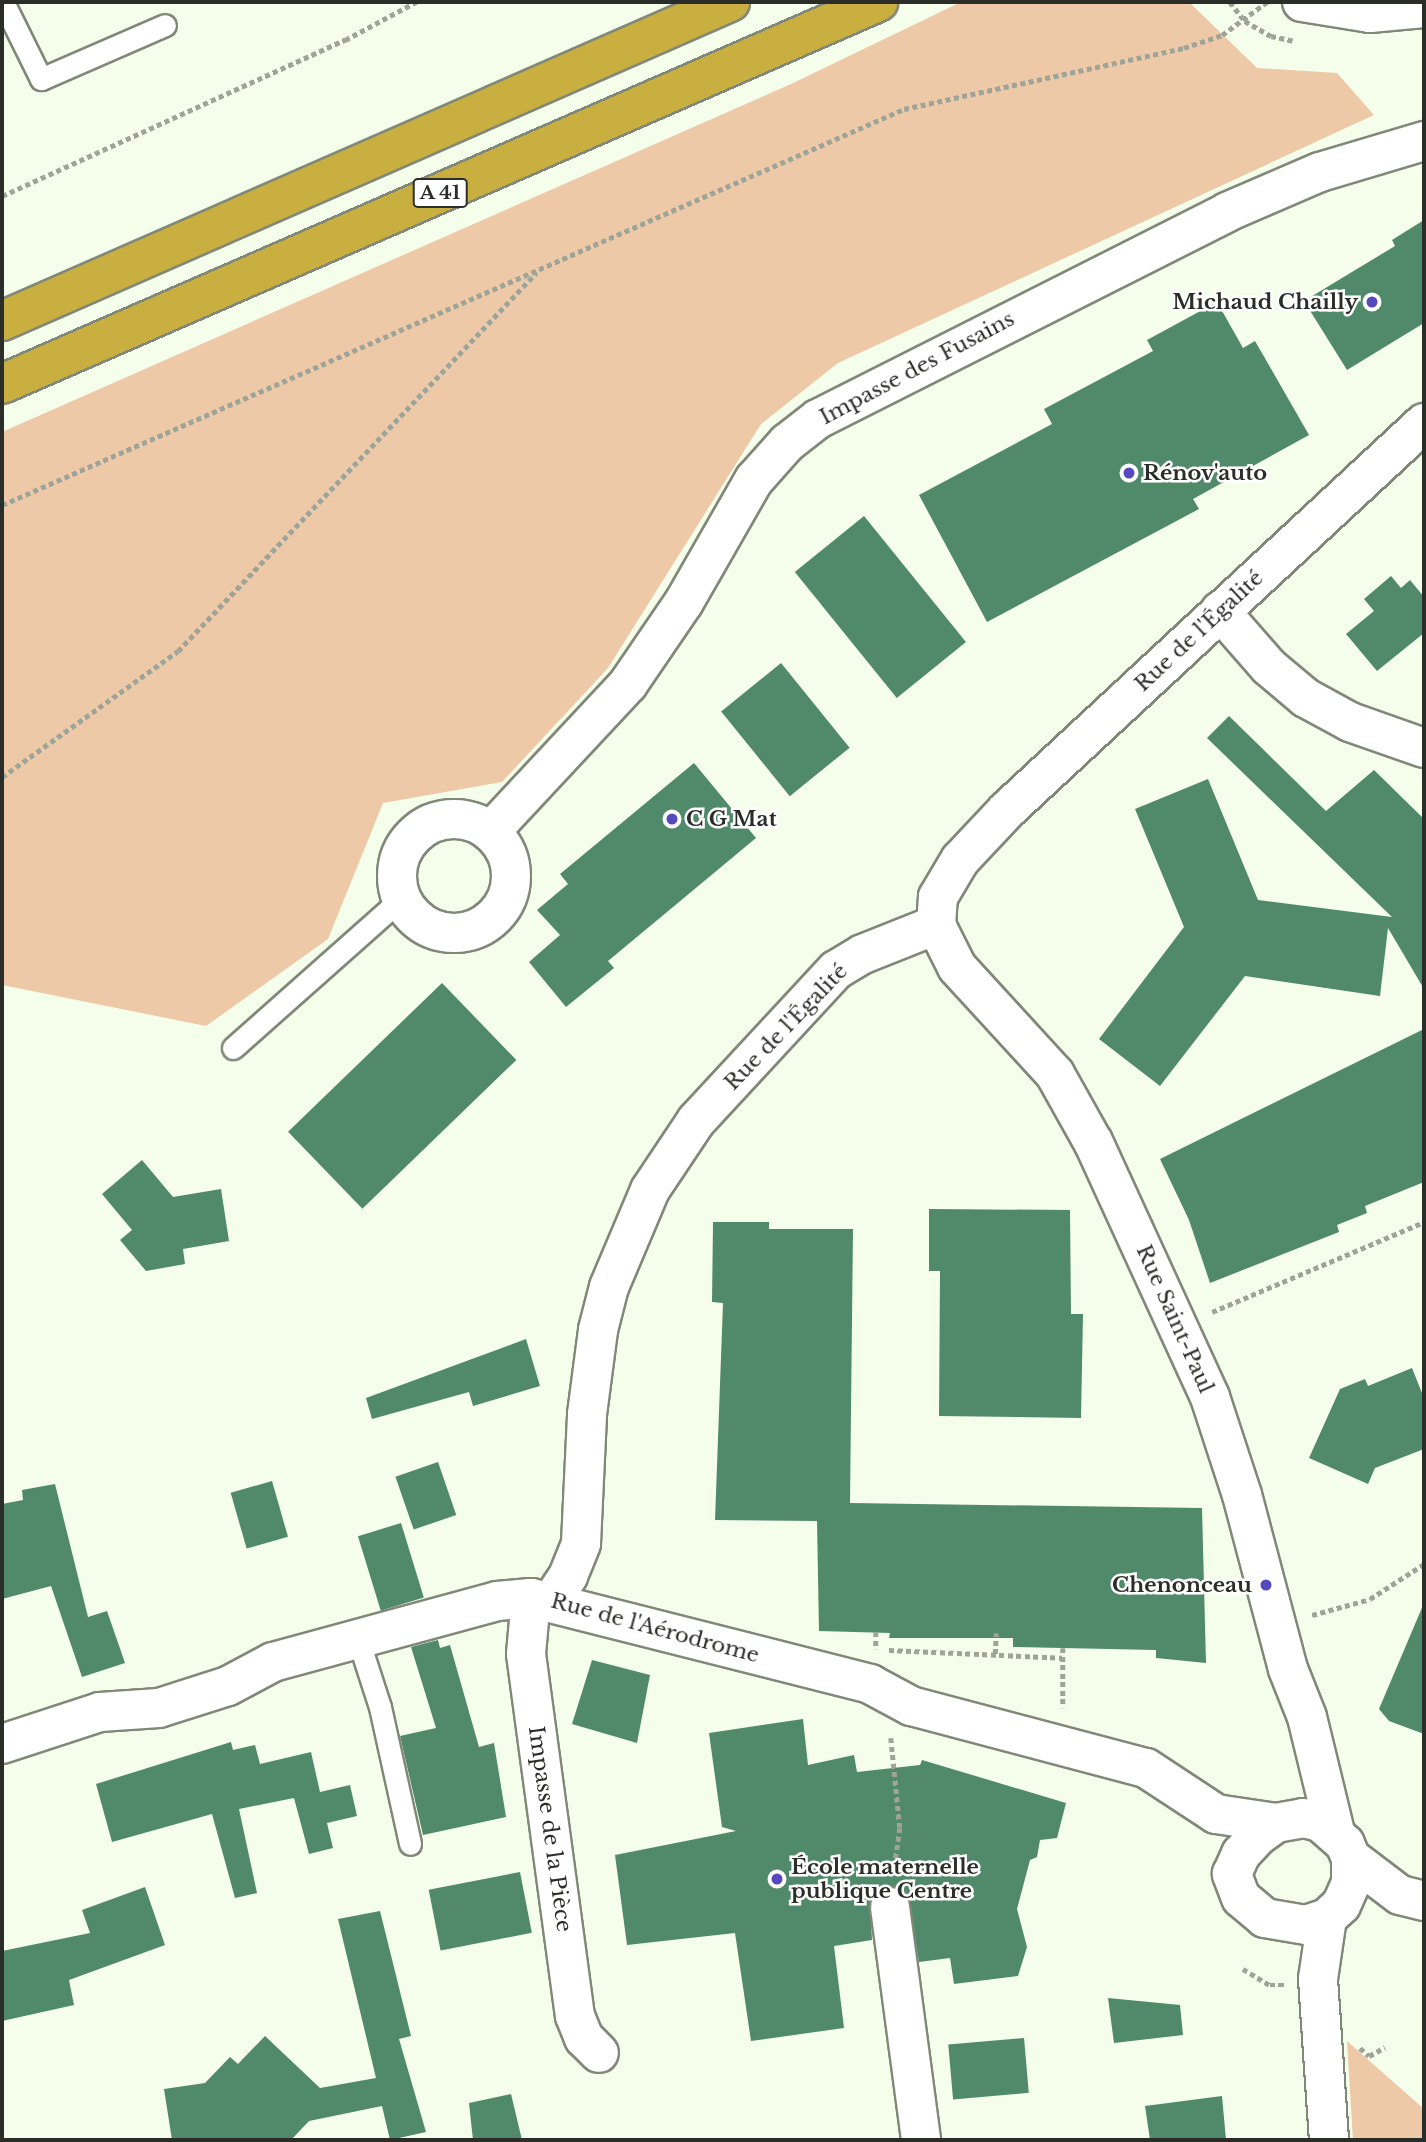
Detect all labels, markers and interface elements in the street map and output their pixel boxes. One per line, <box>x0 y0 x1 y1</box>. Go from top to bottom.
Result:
road number: A 41 <box>412 178 468 209</box>
place label: Michaud Chailly <box>1172 289 1358 315</box>
marker: Michaud Chailly <box>1364 294 1380 310</box>
street label: Impasse des Fusains <box>816 306 1018 430</box>
place label: Rénov'auto <box>1143 460 1267 486</box>
marker: Rénov'auto <box>1121 465 1137 481</box>
street label: Rue de l'Égalité <box>1130 565 1268 697</box>
place label: C G Mat <box>686 806 777 832</box>
marker: C G Mat <box>664 811 680 827</box>
street label: Rue de l'Égalité <box>719 959 853 1095</box>
street label: Rue Saint-Paul <box>1131 1241 1219 1397</box>
place label: Chenonceau <box>1112 1572 1252 1598</box>
marker: Chenonceau <box>1258 1577 1274 1593</box>
street label: Rue de l'Aérodrome <box>548 1588 762 1668</box>
street label: Impasse de la Pièce <box>523 1724 577 1934</box>
place label: École maternelle publique Centre <box>791 1854 979 1904</box>
marker: École maternelle publique Centre <box>769 1871 785 1887</box>

